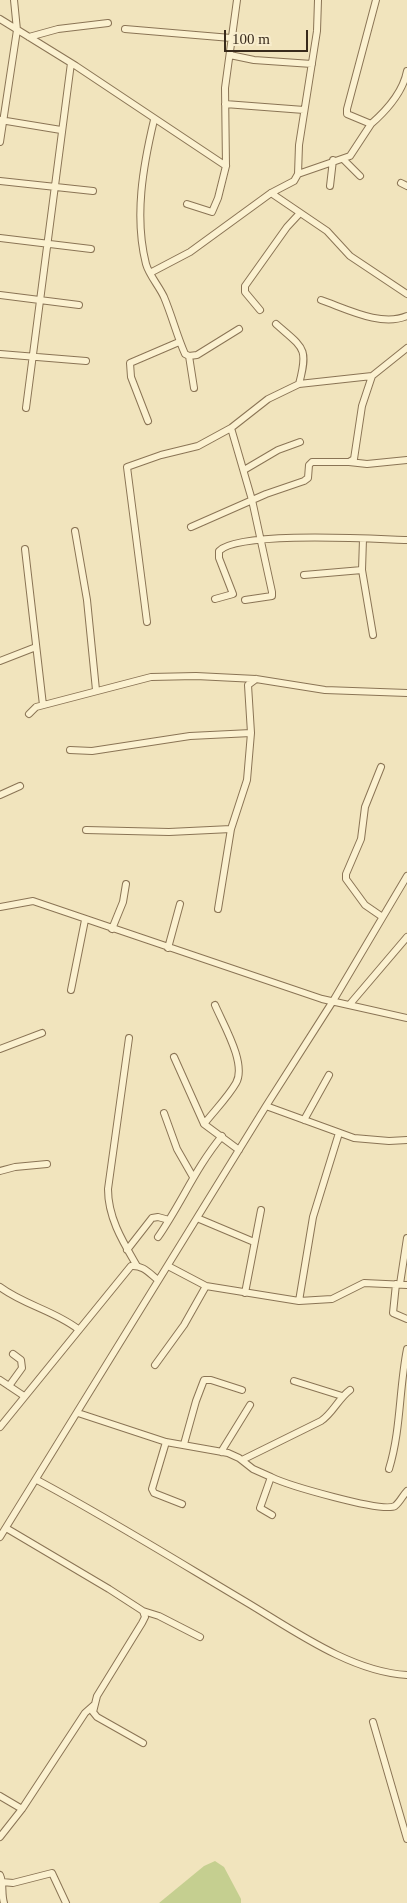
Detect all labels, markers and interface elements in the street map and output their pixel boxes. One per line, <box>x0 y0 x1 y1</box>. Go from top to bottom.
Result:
scale bar <box>227 20 311 52</box>
text: 100 m <box>232 31 270 47</box>

